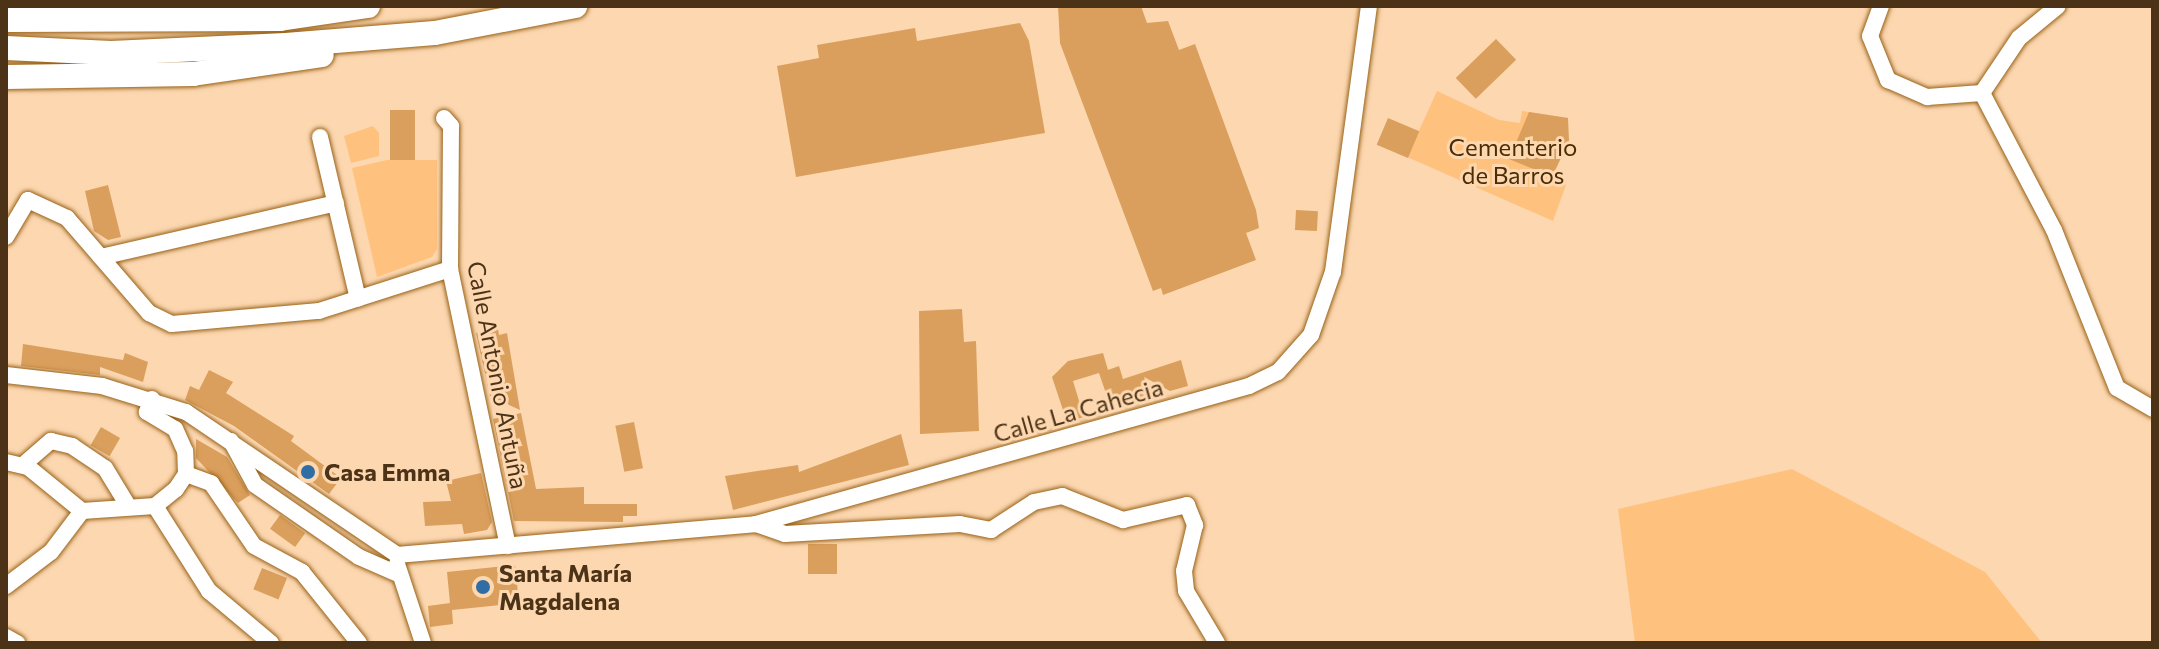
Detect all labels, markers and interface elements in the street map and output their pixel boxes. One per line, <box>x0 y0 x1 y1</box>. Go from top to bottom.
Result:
park label: Cementerio de Barros <box>1449 133 1577 189</box>
street label: Calle Antonio Antuña <box>462 259 534 491</box>
street label: Calle La Cahecia <box>990 372 1166 448</box>
place label: Casa Emma <box>324 458 450 486</box>
marker: Casa Emma <box>299 463 317 481</box>
place label: Santa María Magdalena <box>499 559 632 615</box>
marker: Santa María Magdalena <box>474 578 492 596</box>

